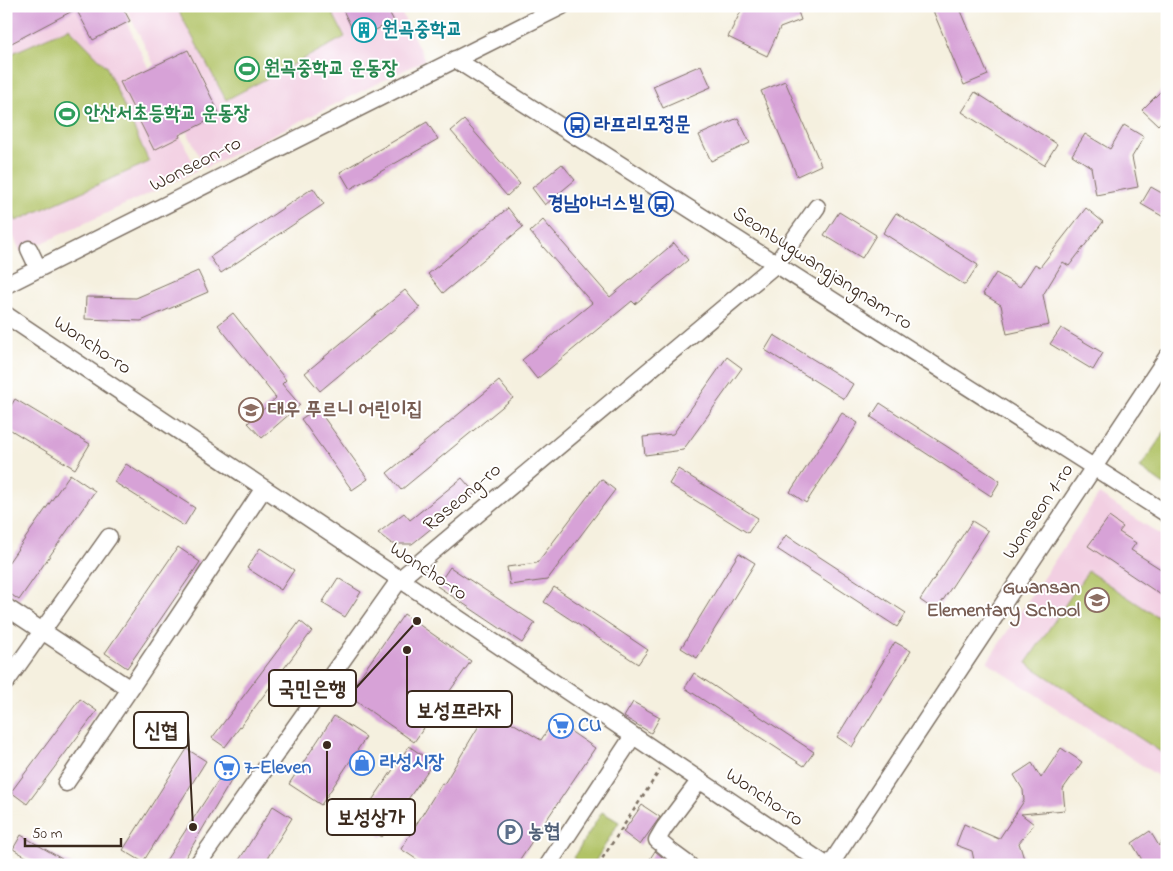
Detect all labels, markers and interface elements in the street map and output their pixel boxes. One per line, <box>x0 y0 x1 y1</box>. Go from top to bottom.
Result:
place label: 원곡중학교 <box>382 16 462 45</box>
building icon: 원곡중학교 <box>351 17 377 43</box>
place label: 원곡중학교 운동장 <box>264 55 398 84</box>
sports icon: 원곡중학교 운동장 <box>234 56 260 82</box>
place label: 안산서초등학교 운동장 <box>84 100 250 129</box>
sports icon: 안산서초등학교 운동장 <box>54 101 80 127</box>
place label: 라프리모정문 <box>594 111 691 140</box>
bus stop icon: 라프리모정문 <box>564 112 590 138</box>
street label: Wonseon-ro <box>145 130 247 200</box>
place label: 경남아너스빌 <box>547 190 645 219</box>
bus stop icon: 경남아너스빌 <box>648 191 674 217</box>
street label: Seonbugwangjangnam-ro <box>726 200 918 339</box>
street label: Woncho-ro <box>47 309 137 383</box>
place label: 대우 푸르니 어린이집 <box>268 396 423 425</box>
school or university icon: 대우 푸르니 어린이집 <box>238 397 264 423</box>
street label: Raseong-ro <box>418 457 509 540</box>
street label: Wonseon 1-ro <box>996 458 1082 566</box>
street label: Woncho-ro <box>383 535 473 609</box>
place label: Gwansan Elementary School <box>927 574 1080 627</box>
school or university icon: Gwansan Elementary School <box>1084 587 1110 613</box>
callout: 국민은행 <box>269 670 356 706</box>
text: 국민은행 <box>278 675 346 705</box>
callout: 보성프라자 <box>407 691 512 727</box>
text: 보성프라자 <box>417 697 501 727</box>
callout: 신협 <box>134 712 188 748</box>
place label: CU <box>578 712 602 741</box>
supermarket icon: CU <box>548 713 574 739</box>
text: 신협 <box>144 717 178 747</box>
place label: 라성시장 <box>380 749 444 778</box>
shop icon: 라성시장 <box>349 750 375 776</box>
place label: 7-Eleven <box>244 754 311 783</box>
supermarket icon: 7-Eleven <box>214 755 240 781</box>
street label: Woncho-ro <box>719 761 809 835</box>
callout: 보성상가 <box>327 799 415 835</box>
text: 보성상가 <box>337 804 405 834</box>
scale bar <box>25 816 121 848</box>
place label: 농협 <box>528 818 560 847</box>
parking icon: 농협 <box>497 819 523 845</box>
text: 50 m <box>32 823 63 845</box>

